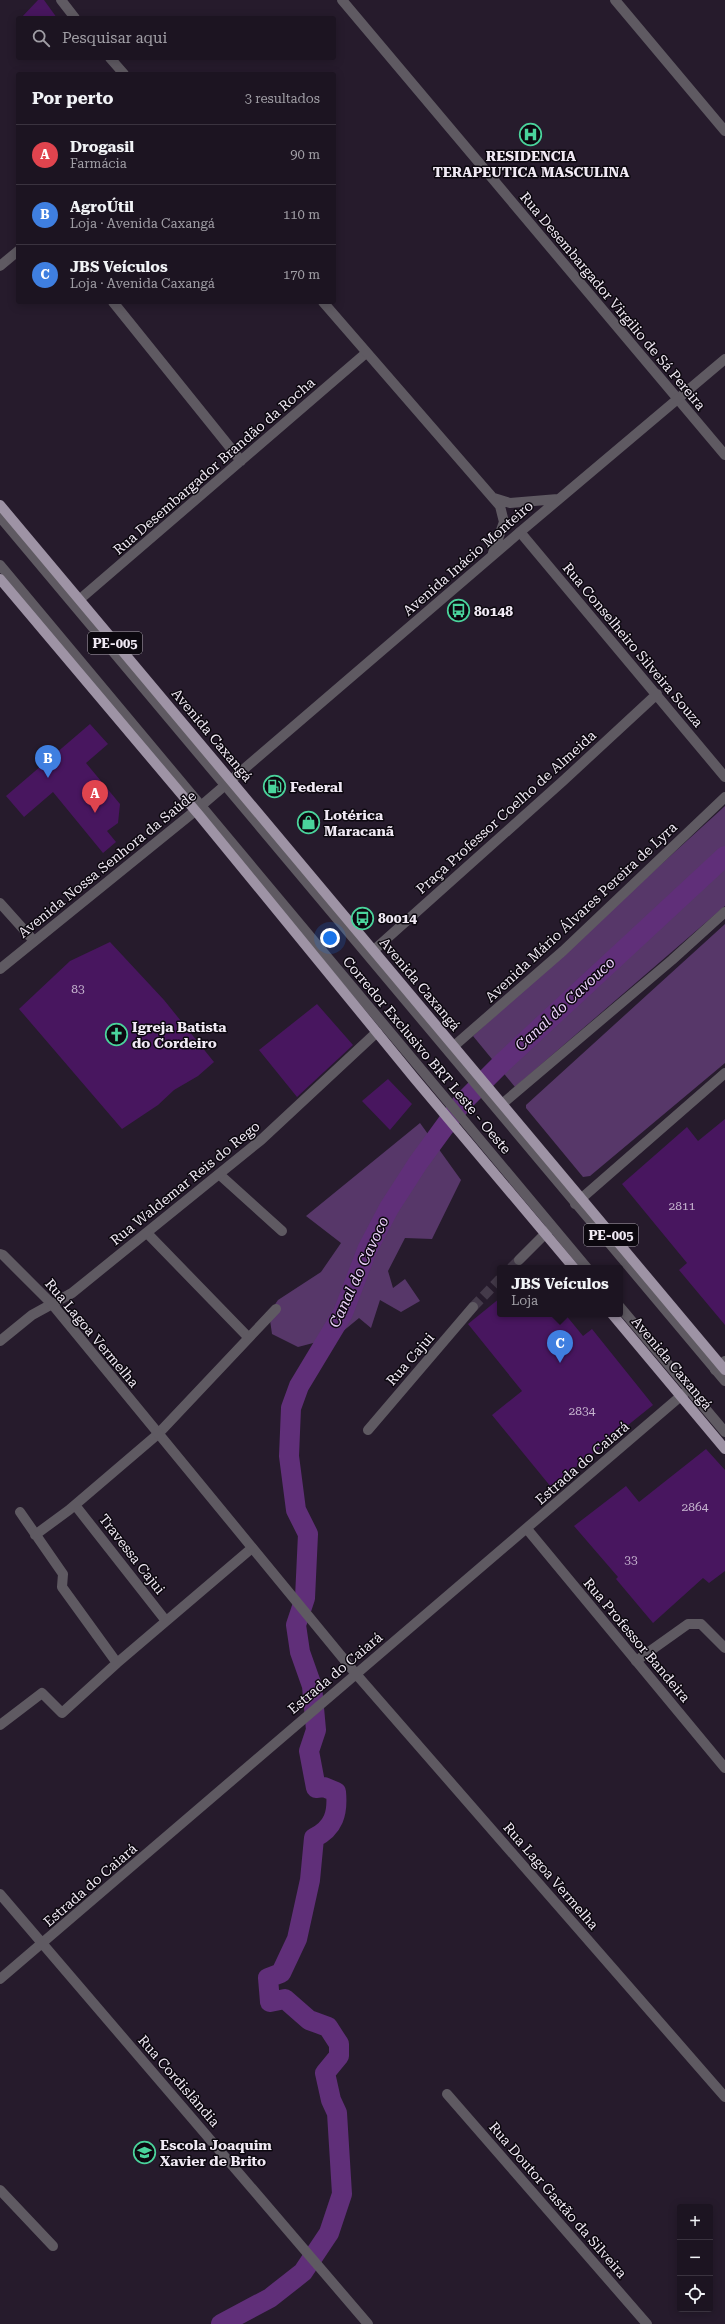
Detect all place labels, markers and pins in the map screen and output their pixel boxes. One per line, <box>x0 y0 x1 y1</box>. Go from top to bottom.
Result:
hospital icon: RESIDENCIA TERAPEUTICA MASCULINA <box>518 121 544 147</box>
place label: RESIDENCIA TERAPEUTICA MASCULINA <box>433 148 629 180</box>
bus stop icon: 80148 <box>445 598 471 624</box>
place label: 80148 <box>474 603 513 619</box>
pin: B <box>35 745 61 778</box>
fuel station icon: Federal <box>261 774 287 800</box>
place label: Federal <box>290 779 343 795</box>
pin: A <box>82 780 108 813</box>
place label: Lotérica Maracanã <box>324 807 395 839</box>
shop icon: Lotérica Maracanã <box>295 810 321 836</box>
bus stop icon: 80014 <box>349 905 375 931</box>
place label: 80014 <box>378 910 417 926</box>
place label: Igreja Batista do Cordeiro <box>132 1019 227 1051</box>
church icon: Igreja Batista do Cordeiro <box>104 1022 130 1048</box>
pin: C <box>547 1330 573 1363</box>
place label: Escola Joaquim Xavier de Brito <box>160 2137 272 2169</box>
school or university icon: Escola Joaquim Xavier de Brito <box>132 2140 158 2166</box>

